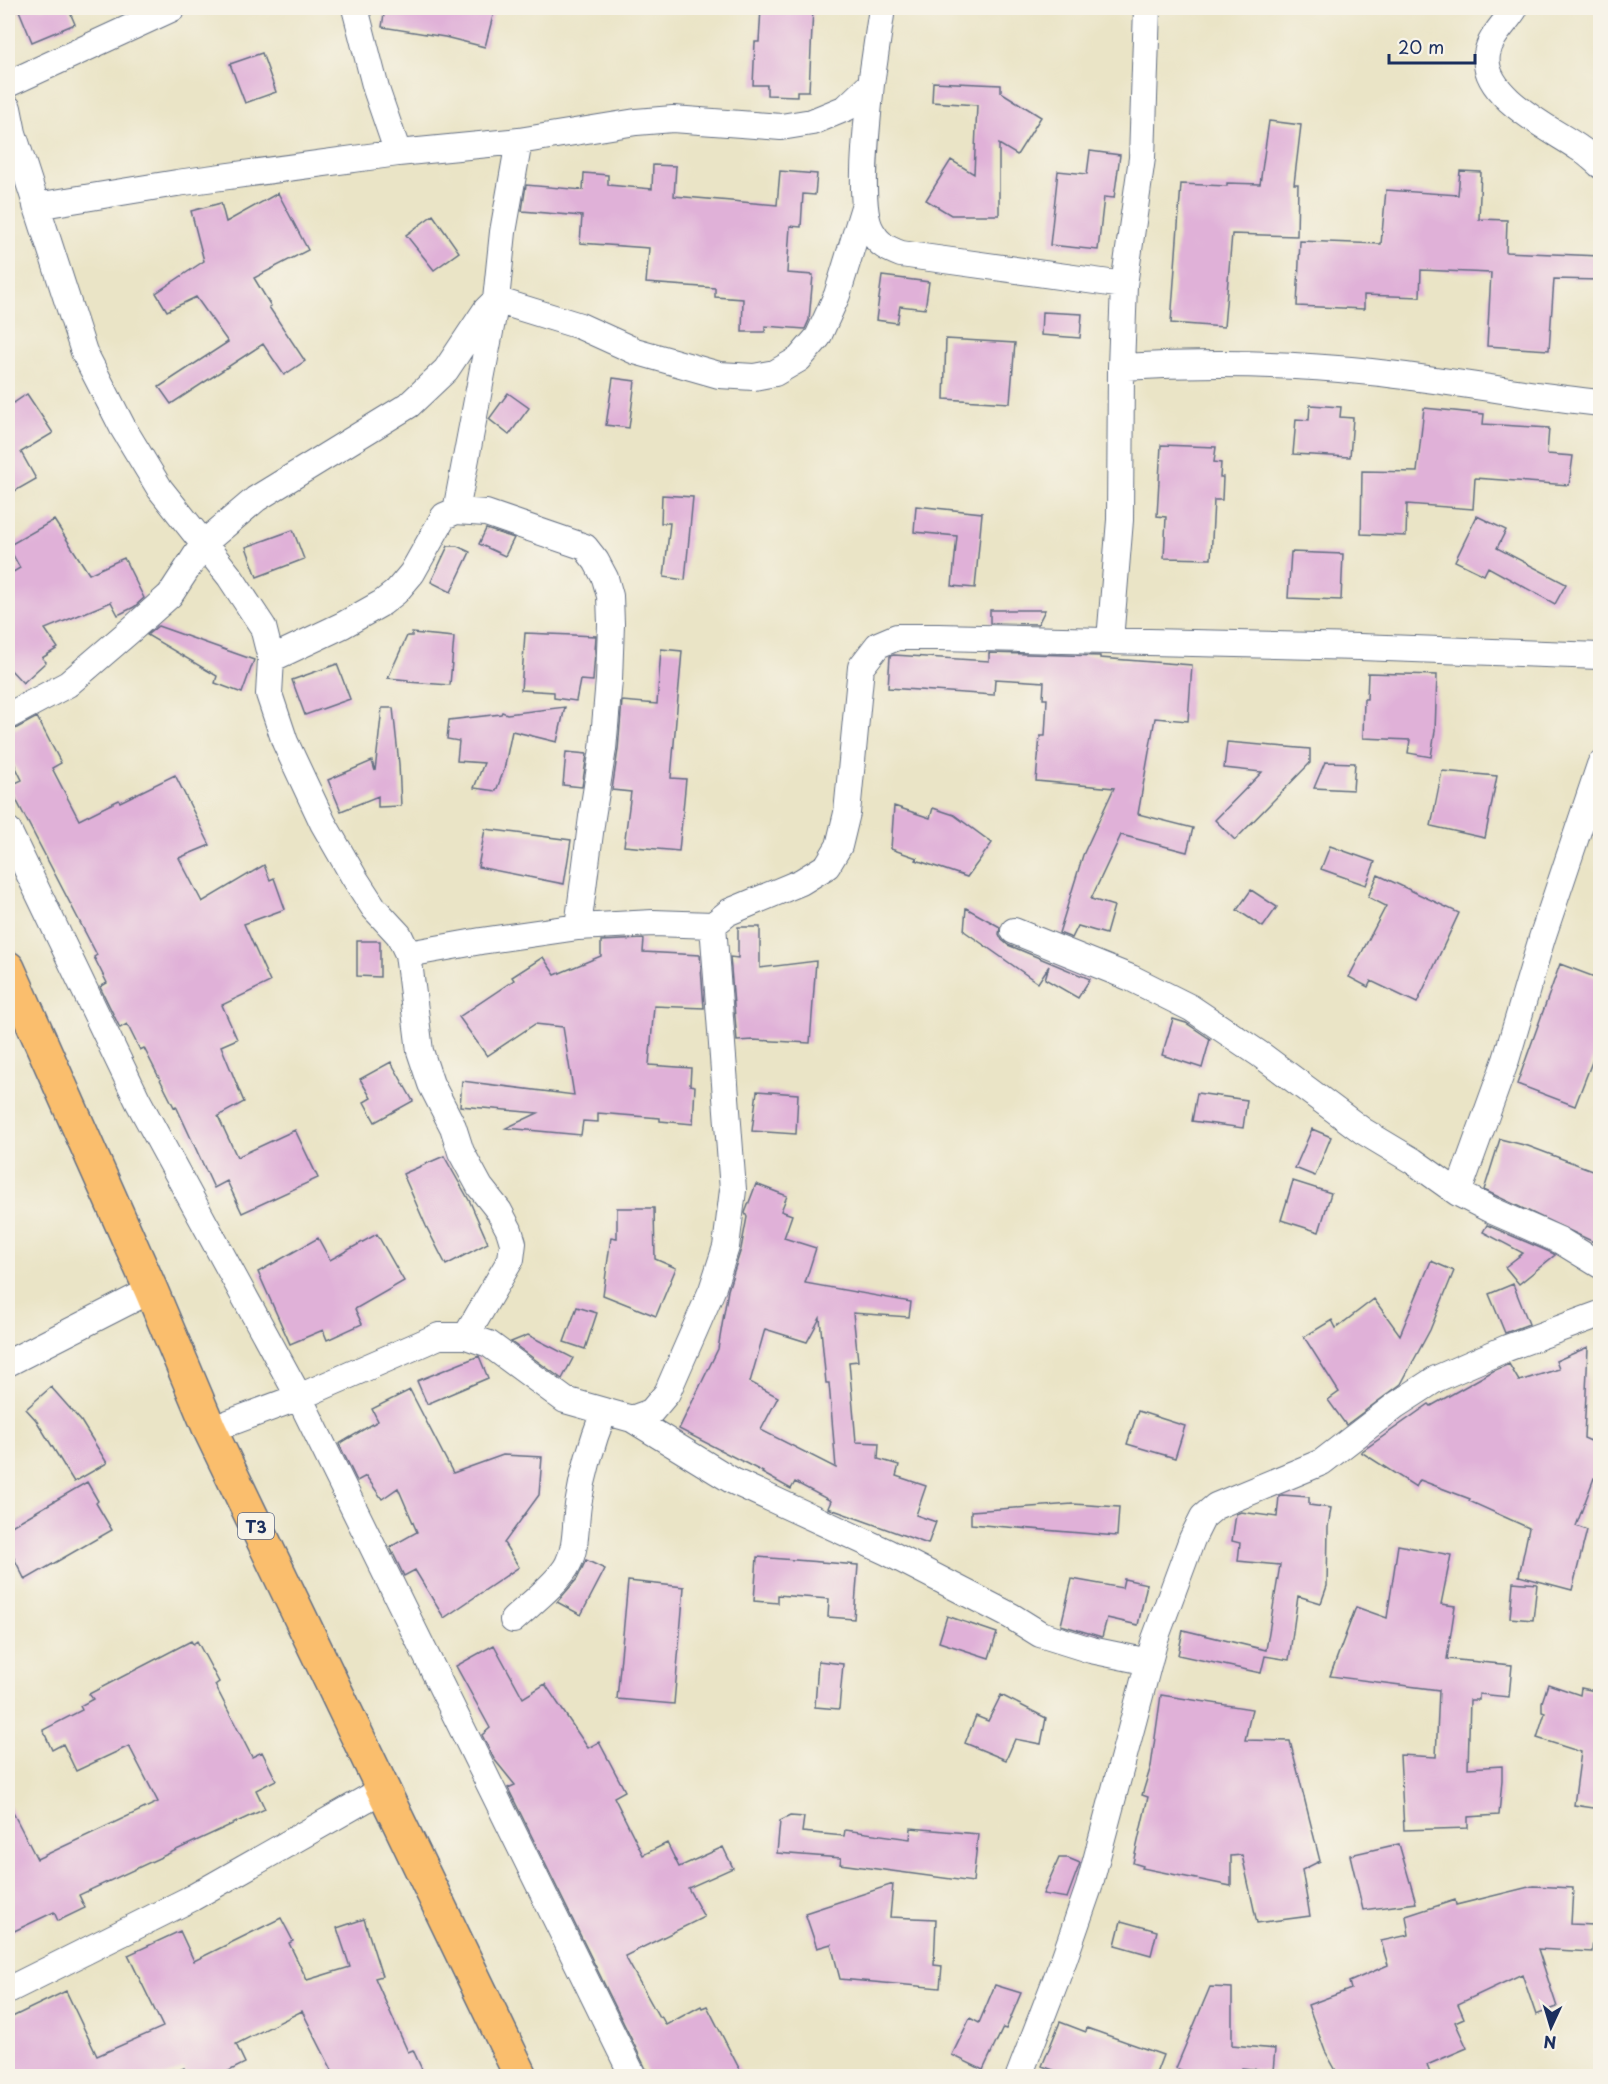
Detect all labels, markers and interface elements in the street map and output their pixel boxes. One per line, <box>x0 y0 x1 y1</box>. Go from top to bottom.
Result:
scale bar <box>1389 27 1474 65</box>
text: 20 m <box>1398 33 1444 60</box>
road number: T3 <box>238 1513 274 1539</box>
north arrow <box>1521 1997 1581 2057</box>
text: N <box>1543 2031 1557 2055</box>

